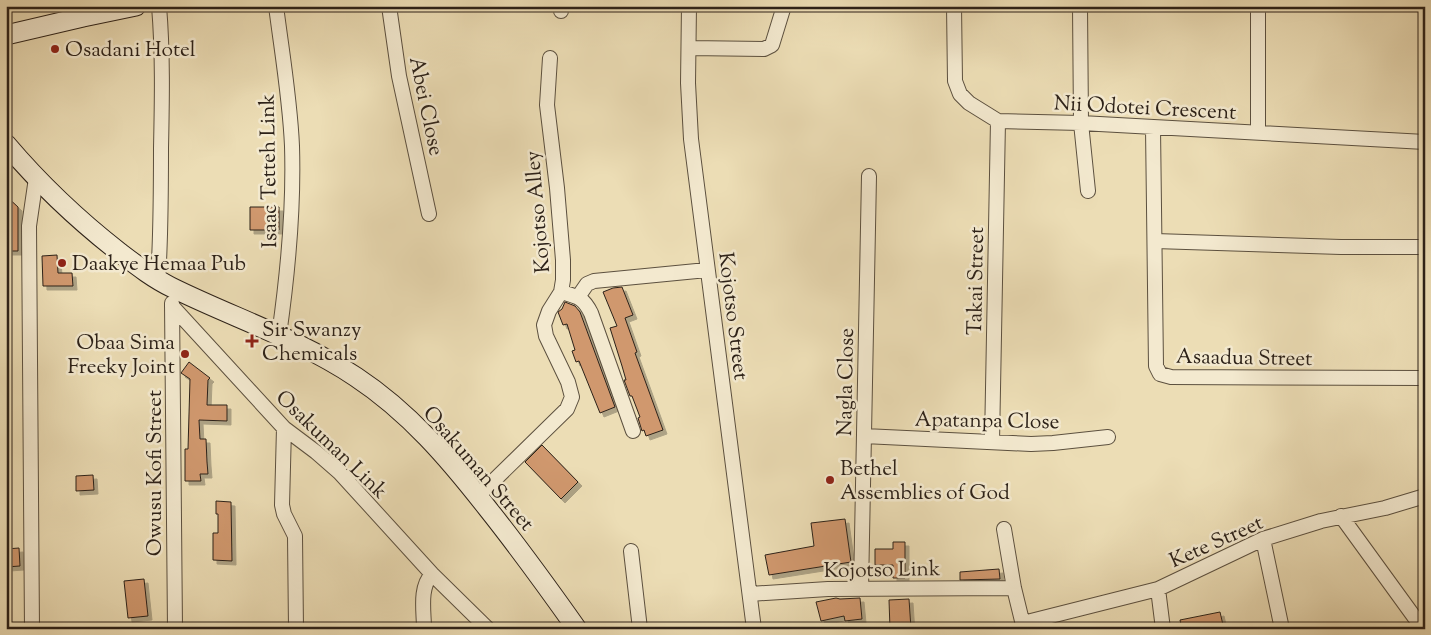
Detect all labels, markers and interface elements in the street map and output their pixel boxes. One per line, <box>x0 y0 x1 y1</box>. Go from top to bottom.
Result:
place label: Osadani Hotel <box>65 36 196 66</box>
marker: Osadani Hotel <box>49 43 61 55</box>
street label: Abei Close <box>400 54 450 159</box>
street label: Nii Odotei Crescent <box>1053 89 1237 129</box>
street label: Isaac Tetteh Link <box>254 93 286 248</box>
street label: Kojotso Alley <box>519 149 559 274</box>
street label: Takai Street <box>961 227 993 335</box>
place label: Daakye Hemaa Pub <box>72 250 246 280</box>
street label: Kojotso Street <box>709 251 755 382</box>
marker: Daakye Hemaa Pub <box>56 257 68 269</box>
place label: Sir Swanzy Chemicals <box>262 316 362 370</box>
street label: Nagla Close <box>831 328 863 437</box>
place label: Obaa Sima Freeky Joint <box>67 329 175 383</box>
marker: Sir Swanzy Chemicals <box>246 335 258 347</box>
street label: Asaadua Street <box>1175 343 1312 375</box>
marker: Obaa Sima Freeky Joint <box>179 348 191 360</box>
street label: Osakuman Link <box>268 384 394 507</box>
street label: Owusu Kofi Street <box>141 390 171 556</box>
street label: Osakuman Street <box>415 400 540 538</box>
street label: Apatanpa Close <box>914 406 1060 438</box>
place label: Bethel Assemblies of God <box>840 455 1010 509</box>
marker: Bethel Assemblies of God <box>824 474 836 486</box>
street label: Kete Street <box>1165 509 1268 577</box>
street label: Kojotso Link <box>823 555 941 587</box>

